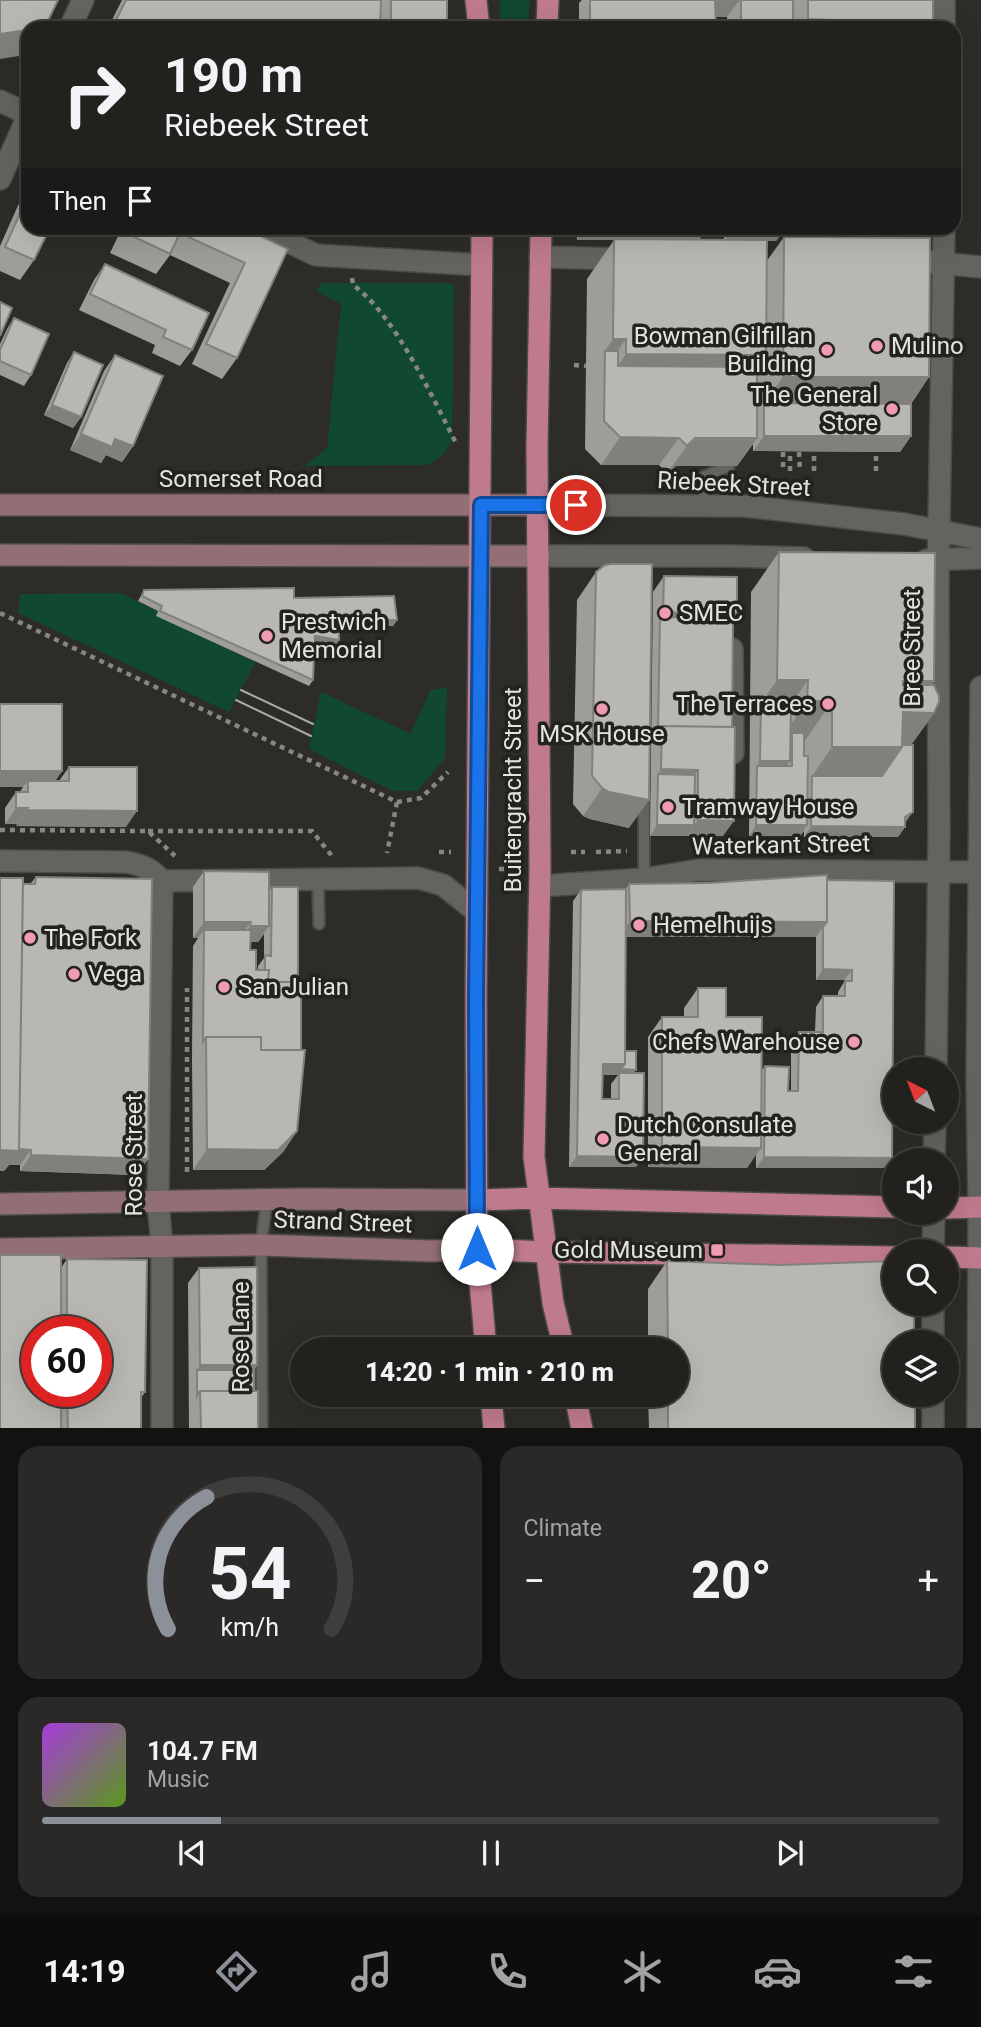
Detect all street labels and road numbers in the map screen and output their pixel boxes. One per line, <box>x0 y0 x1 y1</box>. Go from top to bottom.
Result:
street label: Somerset Road <box>159 465 323 493</box>
street label: Riebeek Street <box>657 466 812 502</box>
street label: Bree Street <box>898 589 926 707</box>
street label: Buitengracht Street <box>499 687 527 892</box>
street label: Waterkant Street <box>692 829 871 861</box>
street label: Rose Street <box>120 1093 148 1216</box>
street label: Strand Street <box>273 1206 413 1238</box>
street label: Rose Lane <box>227 1281 255 1393</box>

